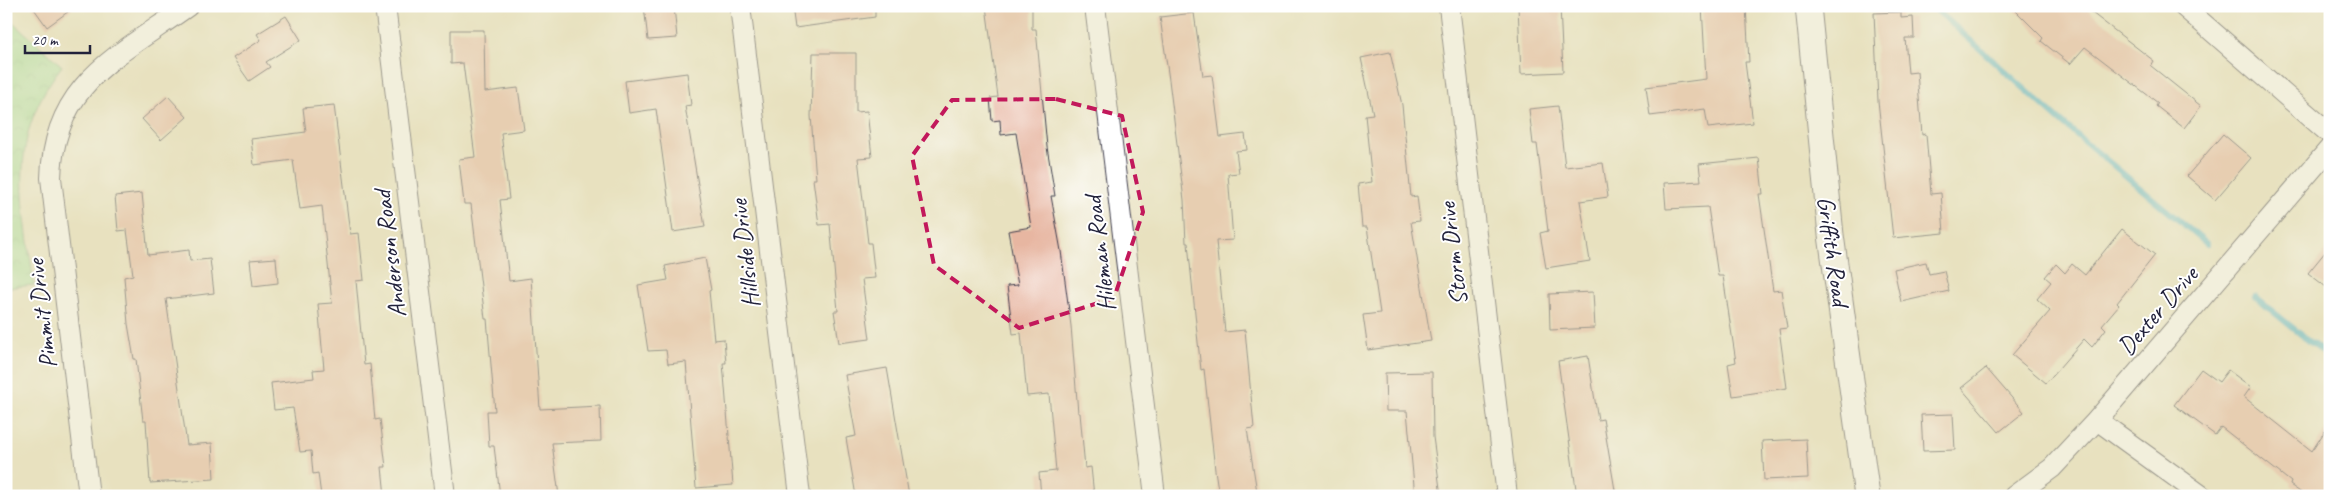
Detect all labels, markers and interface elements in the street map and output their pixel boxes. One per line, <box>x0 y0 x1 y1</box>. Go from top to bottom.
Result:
scale bar <box>25 22 90 54</box>
text: 20 m <box>32 31 59 50</box>
street label: Anderson Road <box>366 185 414 319</box>
street label: Hileman Road <box>1077 190 1123 313</box>
street label: Griffith Road <box>1810 194 1857 312</box>
street label: Hillside Drive <box>722 196 768 310</box>
street label: Storm Drive <box>1431 199 1475 307</box>
street label: Pimmit Drive <box>19 256 65 370</box>
street label: Dexter Drive <box>2110 258 2206 362</box>

